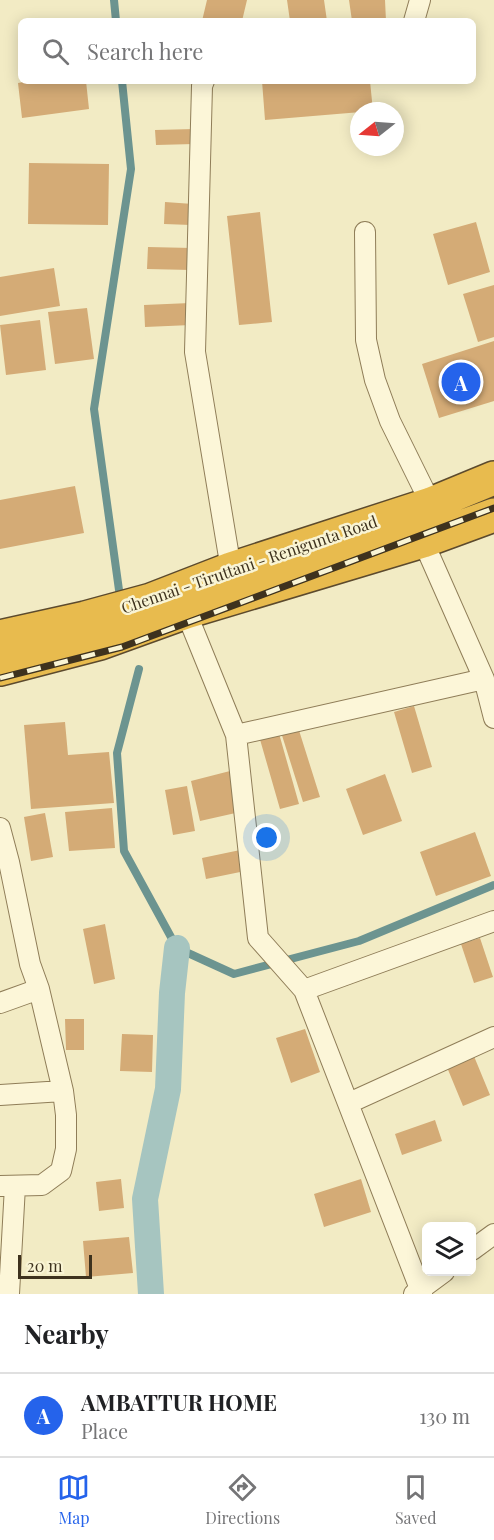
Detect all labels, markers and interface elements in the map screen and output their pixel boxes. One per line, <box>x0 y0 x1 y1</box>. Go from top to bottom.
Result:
search box <box>18 18 476 84</box>
icon: search <box>39 35 72 68</box>
text: Search here <box>87 36 203 66</box>
north arrow <box>350 102 404 156</box>
pin: A <box>442 360 480 404</box>
street label: Chennai - Tiruttani - Renigunta Road <box>118 510 380 618</box>
your location <box>252 823 281 852</box>
map controls <box>422 1222 476 1276</box>
button: layers <box>422 1222 476 1276</box>
scale bar <box>18 1252 92 1280</box>
text: 20 m <box>27 1255 62 1276</box>
text: Nearby <box>24 1316 109 1351</box>
text: AMBATTUR HOME <box>81 1387 277 1417</box>
text: A <box>37 1402 50 1429</box>
text: 130 m <box>419 1402 470 1429</box>
text: Place <box>81 1417 128 1444</box>
tab: Map <box>57 1471 90 1528</box>
tab: Directions <box>205 1471 280 1528</box>
tab: Saved <box>395 1471 437 1528</box>

